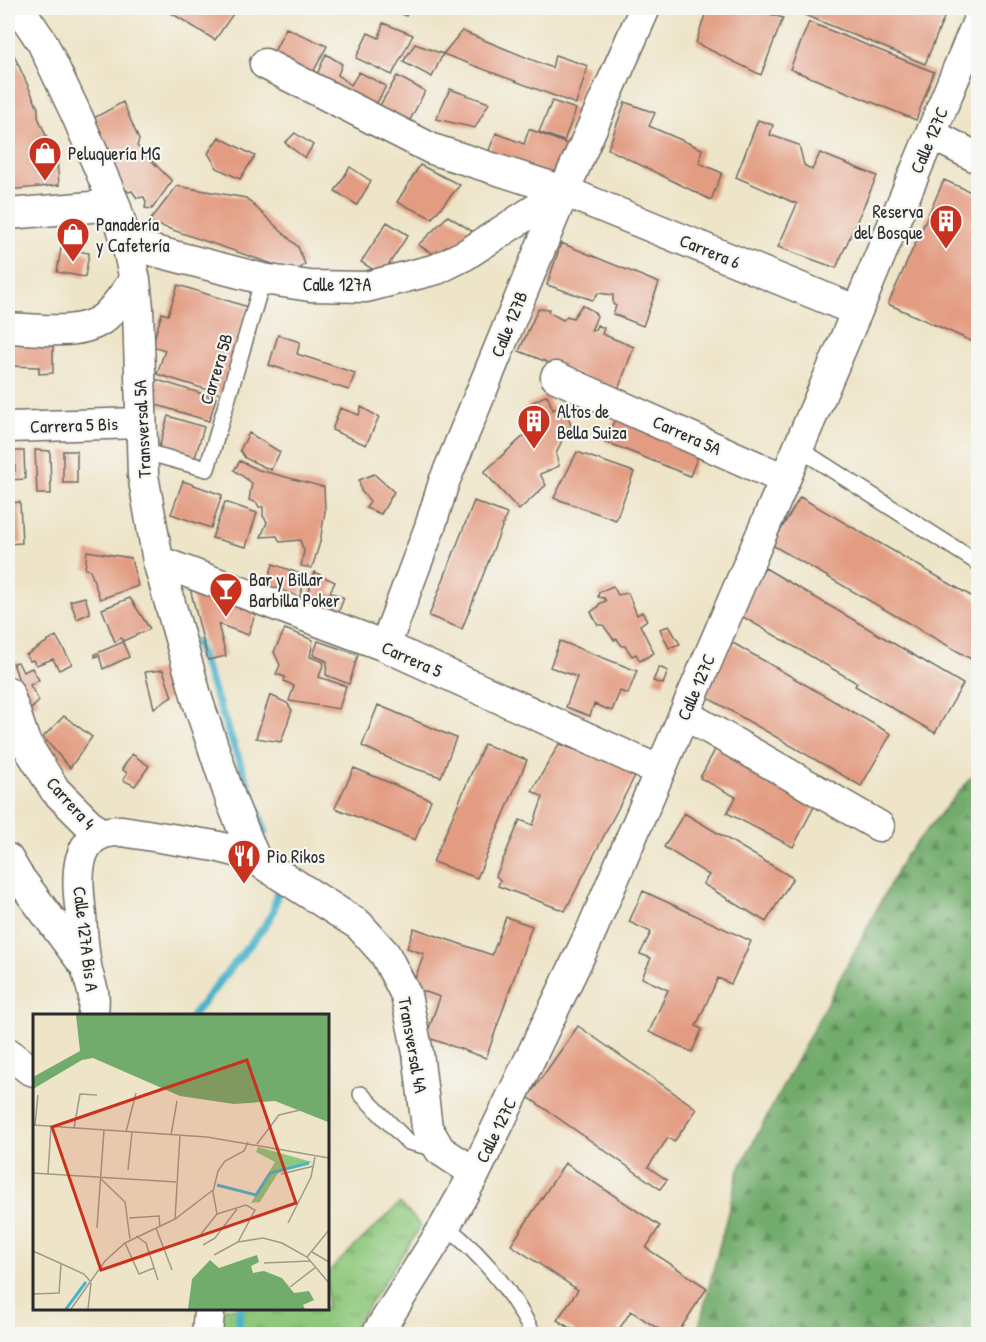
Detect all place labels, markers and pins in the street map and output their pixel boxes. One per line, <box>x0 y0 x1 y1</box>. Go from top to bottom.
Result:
shop icon: Peluquería MG <box>27 135 63 182</box>
place label: Peluquería MG <box>68 141 160 166</box>
place label: Reserva del Bosque <box>854 199 923 245</box>
building icon: Reserva del Bosque <box>928 203 964 250</box>
place label: Panadería y Cafetería <box>96 212 170 258</box>
shop icon: Panadería y Cafetería <box>55 216 91 263</box>
place label: Altos de Bella Suiza <box>557 399 627 445</box>
building icon: Altos de Bella Suiza <box>516 403 552 450</box>
place label: Bar y Billar Barbilla Poker <box>249 567 340 613</box>
bar icon: Bar y Billar Barbilla Poker <box>208 571 244 618</box>
restaurant icon: Pio Rikos <box>226 838 262 885</box>
place label: Pio Rikos <box>267 844 325 869</box>

